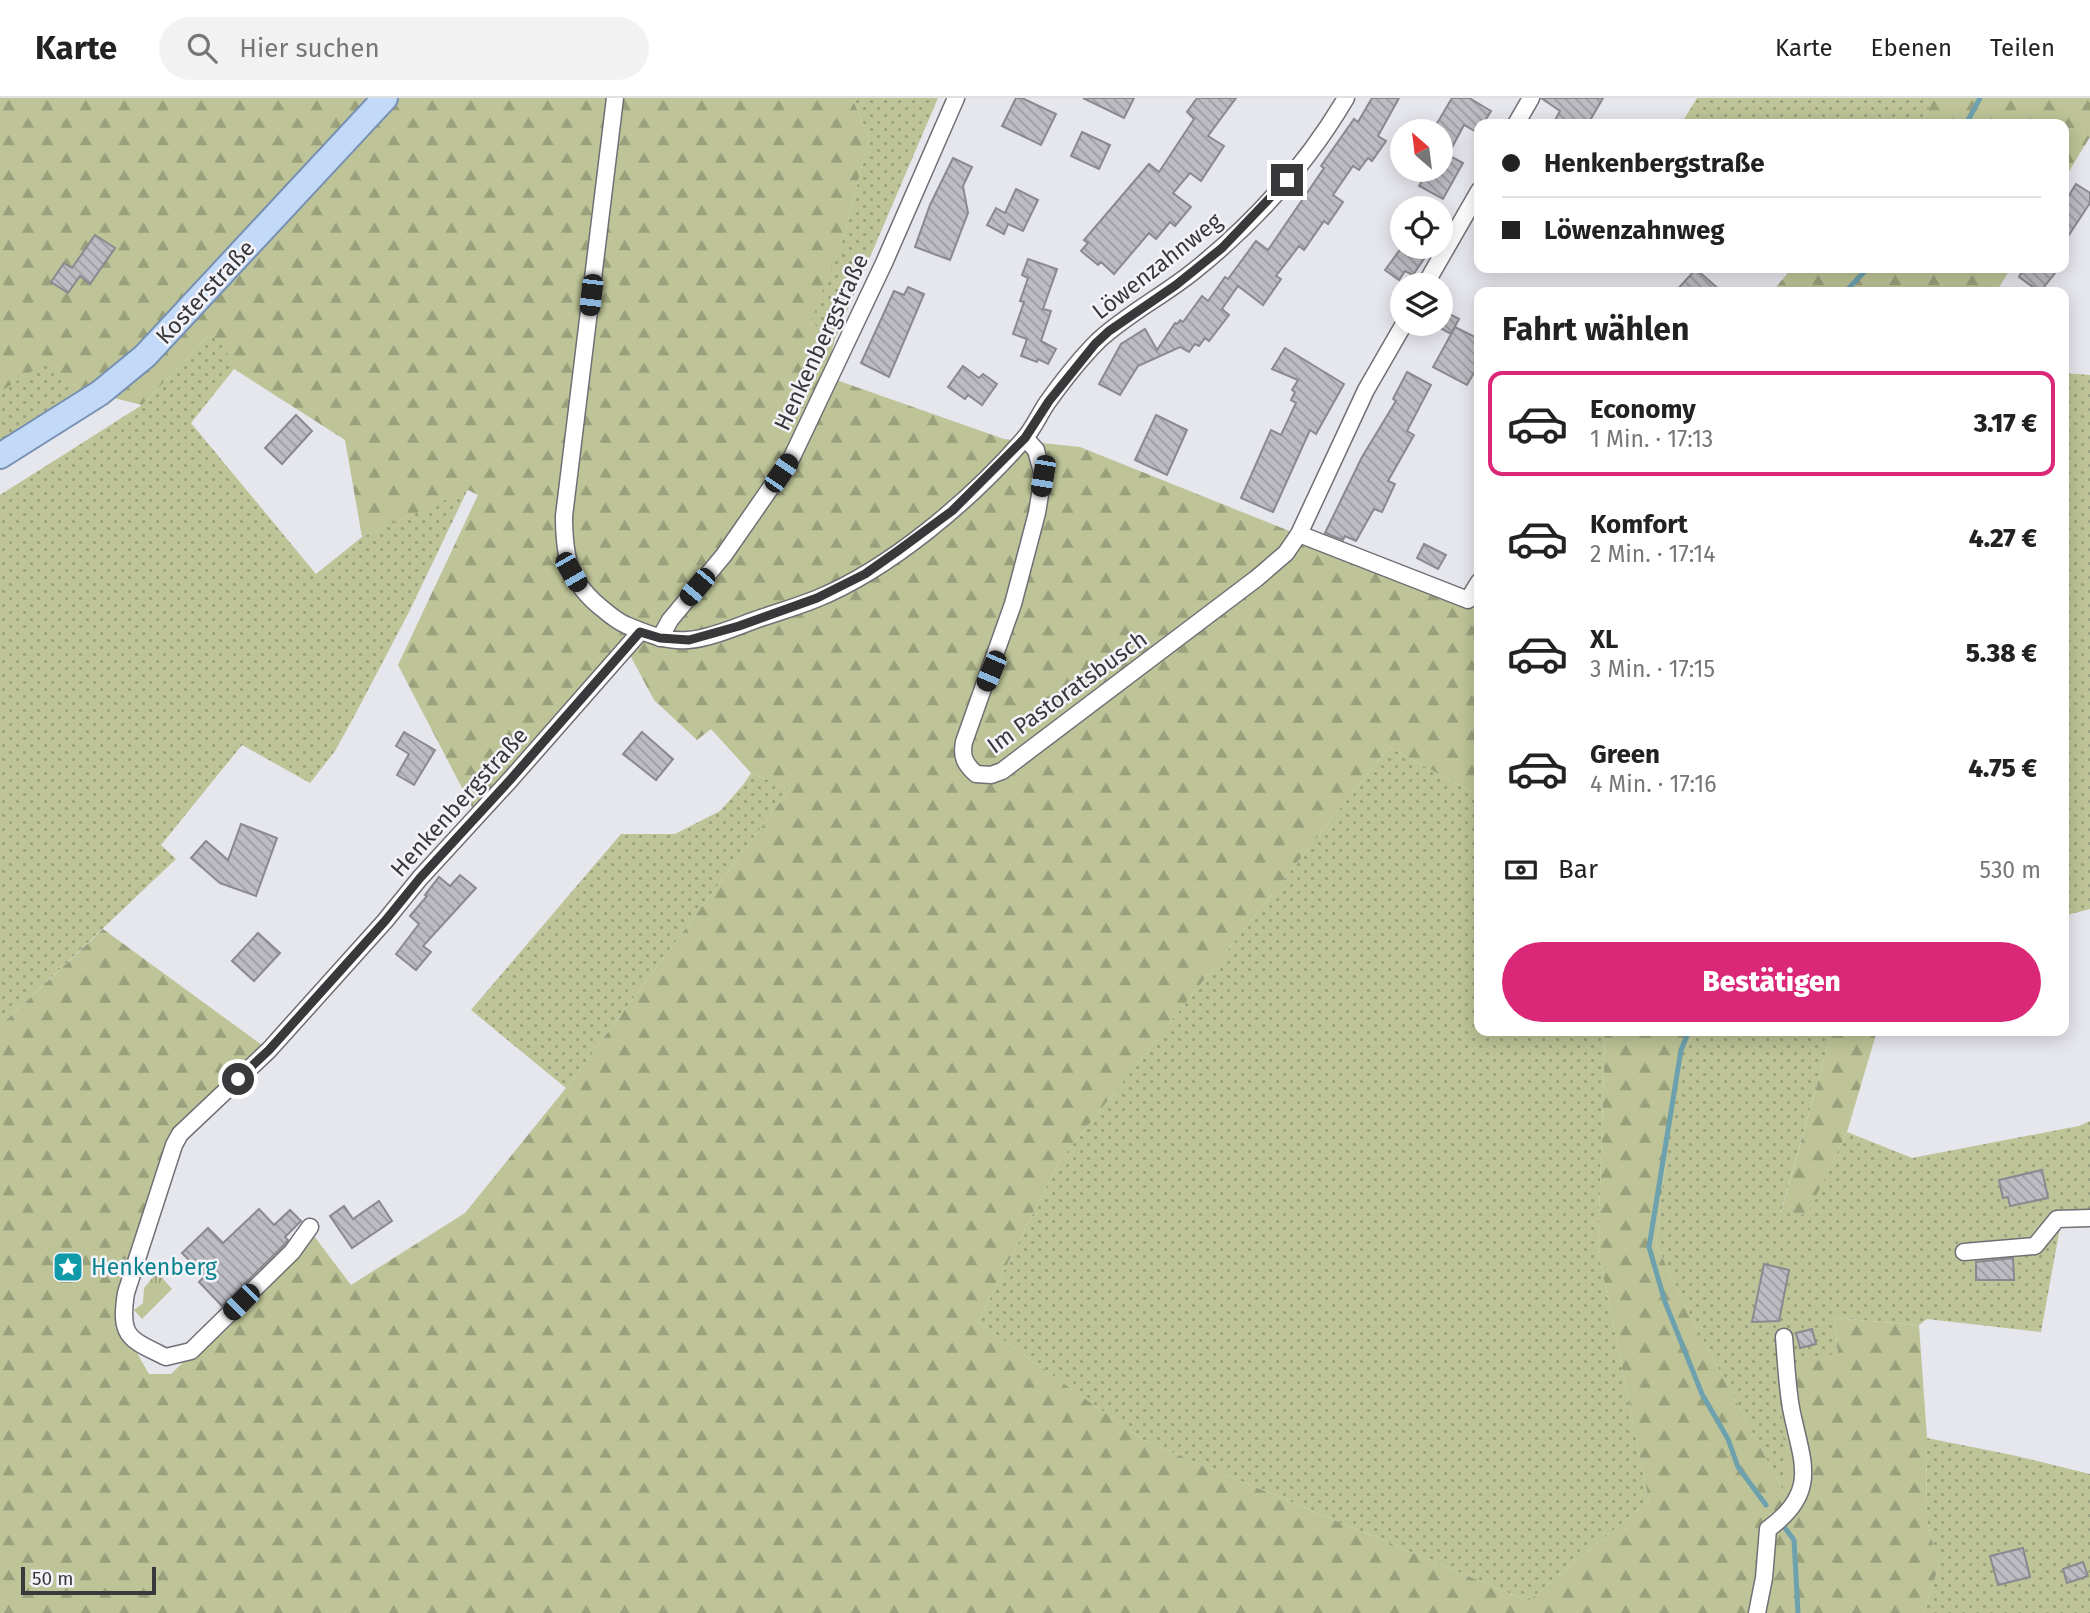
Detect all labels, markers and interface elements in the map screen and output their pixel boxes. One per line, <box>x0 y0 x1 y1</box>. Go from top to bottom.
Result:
search box <box>159 17 649 80</box>
text: Karte <box>35 28 117 68</box>
icon: search <box>183 29 221 67</box>
text: Hier suchen <box>239 33 380 64</box>
text: Karte <box>1775 34 1833 62</box>
text: Ebenen <box>1871 34 1952 62</box>
text: Teilen <box>1990 34 2055 62</box>
north arrow <box>1390 119 1452 182</box>
map controls <box>1390 119 1453 336</box>
text: Henkenbergstraße <box>1544 148 1765 179</box>
route end <box>1271 164 1303 196</box>
button: locate <box>1390 196 1453 259</box>
street label: Löwenzahnweg <box>1087 207 1227 325</box>
text: Löwenzahnweg <box>1544 215 1725 246</box>
street label: Kosterstraße <box>150 234 260 350</box>
street label: Henkenbergstraße <box>768 249 874 435</box>
car <box>579 273 604 317</box>
button: layers <box>1390 273 1453 336</box>
text: Fahrt wählen <box>1502 310 1689 348</box>
icon: car <box>1506 392 1569 455</box>
text: Economy <box>1590 394 1696 425</box>
text: 3.17 € <box>1974 408 2037 439</box>
text: 1 Min. · 17:13 <box>1590 425 1713 453</box>
car <box>761 450 802 496</box>
car <box>1030 453 1057 499</box>
icon: car <box>1506 507 1569 570</box>
text: Komfort <box>1590 509 1688 540</box>
text: 4.27 € <box>1969 523 2037 554</box>
text: 2 Min. · 17:14 <box>1590 540 1716 568</box>
car <box>552 549 591 595</box>
car <box>676 564 719 610</box>
icon: car <box>1506 622 1569 685</box>
text: XL <box>1590 624 1618 655</box>
street label: Im Pastoratsbusch <box>982 625 1152 759</box>
text: 5.38 € <box>1966 638 2037 669</box>
car <box>974 648 1009 694</box>
text: 3 Min. · 17:15 <box>1590 655 1715 683</box>
street label: Henkenbergstraße <box>385 721 533 883</box>
icon: car <box>1506 737 1569 800</box>
text: Green <box>1590 739 1660 770</box>
text: 4.75 € <box>1968 753 2037 784</box>
text: 4 Min. · 17:16 <box>1590 770 1716 798</box>
icon: cash <box>1502 851 1540 889</box>
text: Bar <box>1558 854 1598 885</box>
text: 530 m <box>1980 856 2041 884</box>
button: Bestätigen <box>1502 942 2041 1022</box>
route start <box>222 1063 254 1095</box>
place icon: Henkenberg <box>51 1250 85 1284</box>
place label: Henkenberg <box>91 1253 217 1281</box>
car <box>219 1280 264 1324</box>
scale bar <box>21 1564 156 1596</box>
text: 50 m <box>32 1567 73 1590</box>

